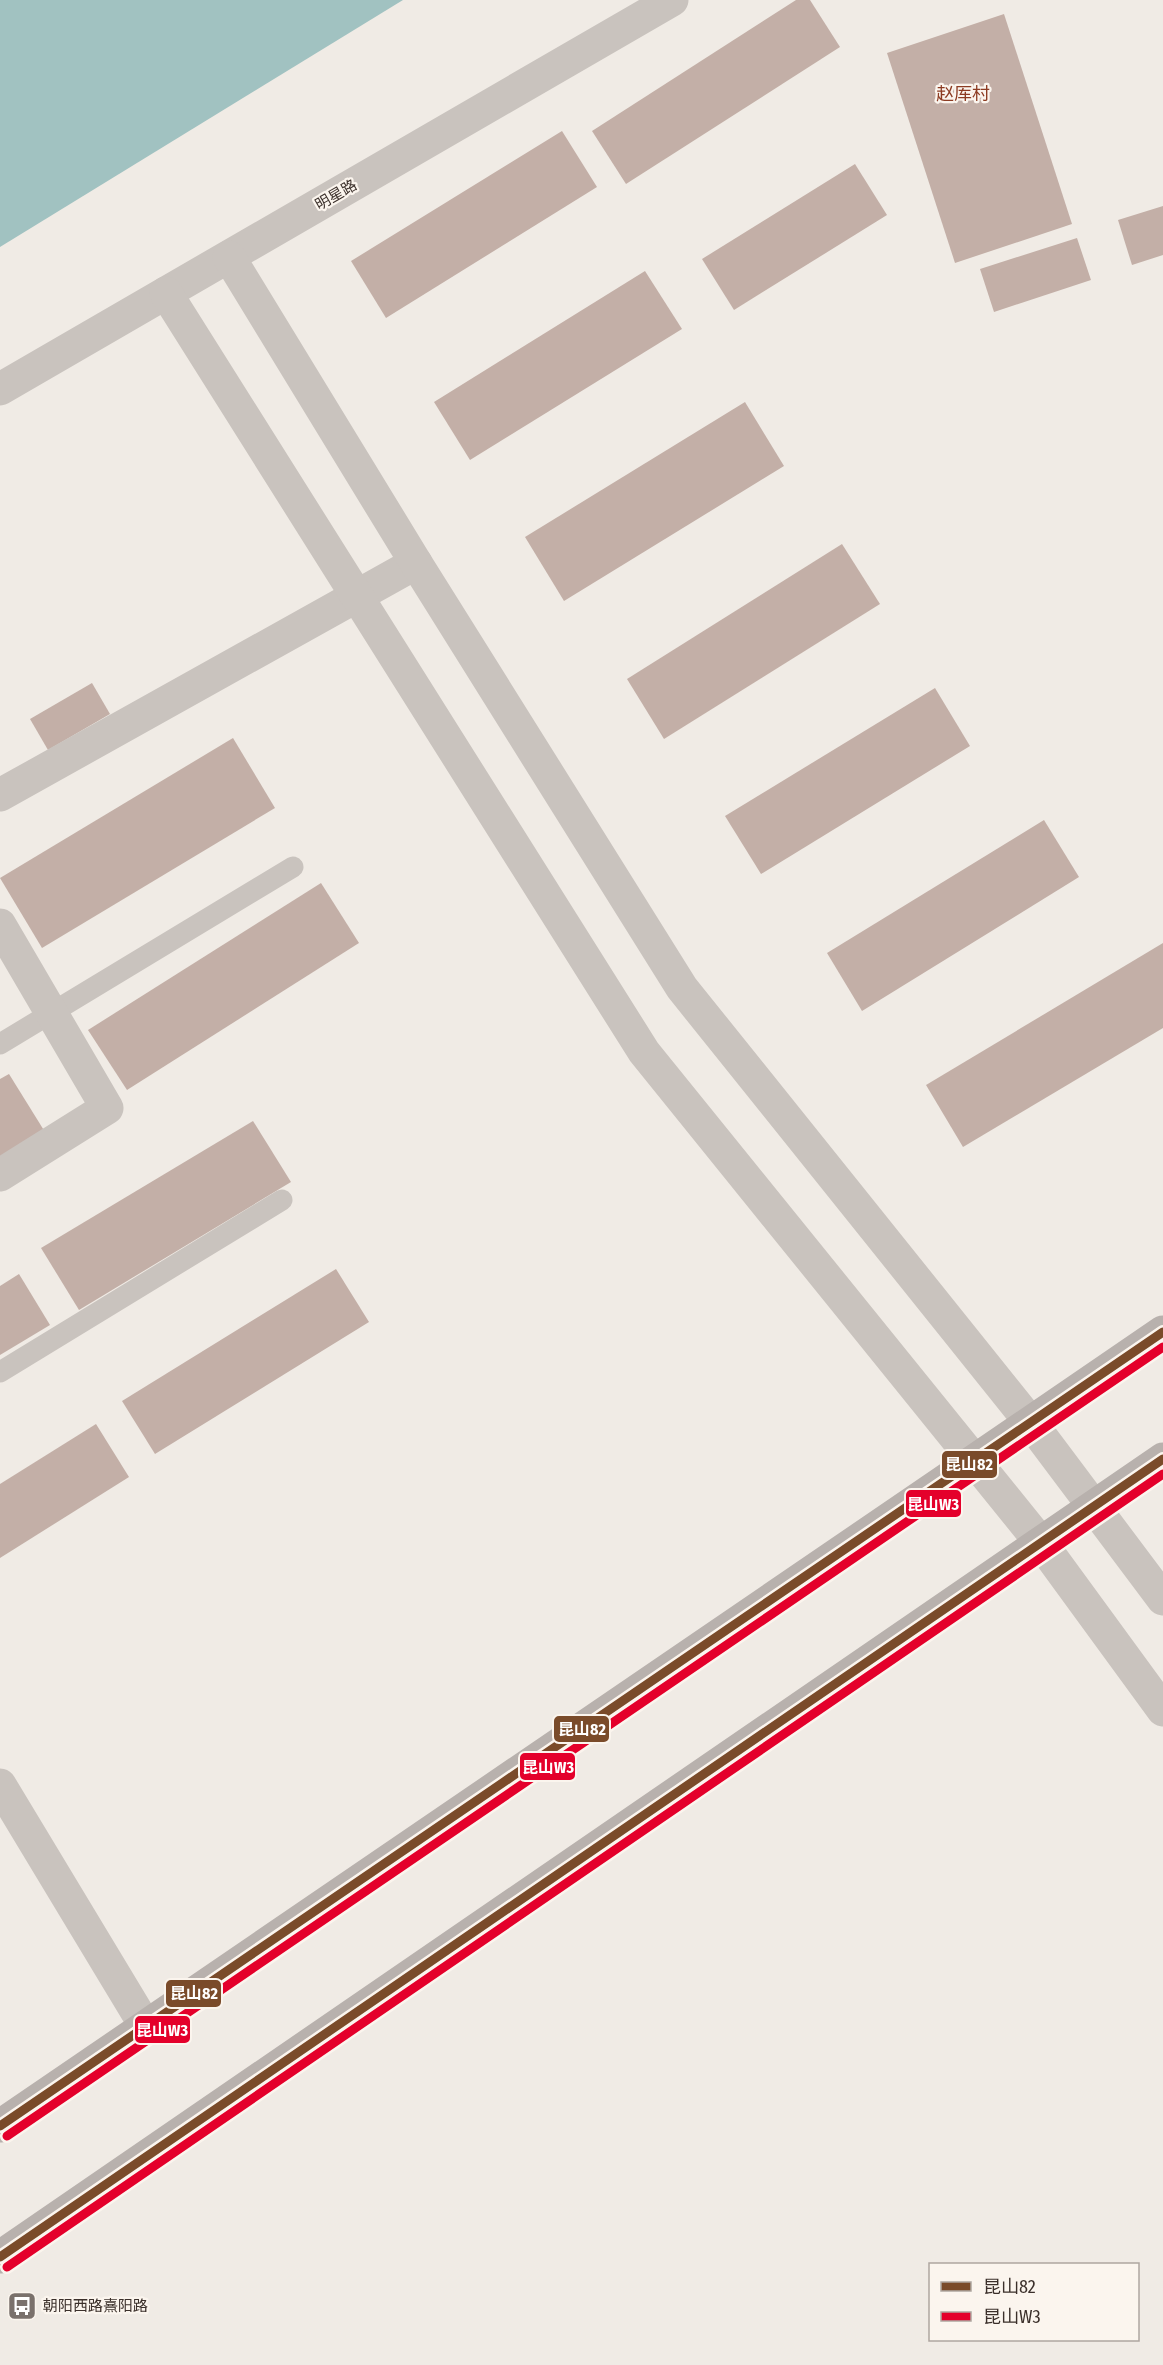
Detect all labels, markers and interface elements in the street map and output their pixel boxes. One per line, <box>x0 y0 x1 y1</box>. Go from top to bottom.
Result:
district label: 赵厍村 <box>936 83 990 105</box>
street label: 明星路 <box>312 176 360 214</box>
line badge: 昆山82 <box>941 1450 998 1479</box>
text: 昆山82 <box>945 1455 993 1474</box>
line badge: 昆山W3 <box>905 1489 962 1518</box>
text: 昆山W3 <box>907 1495 959 1514</box>
line badge: 昆山82 <box>553 1715 610 1743</box>
text: 昆山82 <box>558 1720 606 1739</box>
line badge: 昆山W3 <box>519 1752 576 1781</box>
text: 昆山W3 <box>522 1758 574 1777</box>
line badge: 昆山82 <box>165 1979 222 2008</box>
text: 昆山82 <box>170 1984 218 2003</box>
line badge: 昆山W3 <box>134 2015 191 2044</box>
text: 昆山W3 <box>136 2021 188 2040</box>
legend <box>929 2263 1139 2341</box>
text: 昆山82 <box>983 2276 1036 2298</box>
bus stop icon: 朝阳西路熹阳路 <box>6 2290 38 2322</box>
place label: 朝阳西路熹阳路 <box>43 2297 148 2315</box>
text: 昆山W3 <box>983 2306 1041 2328</box>

